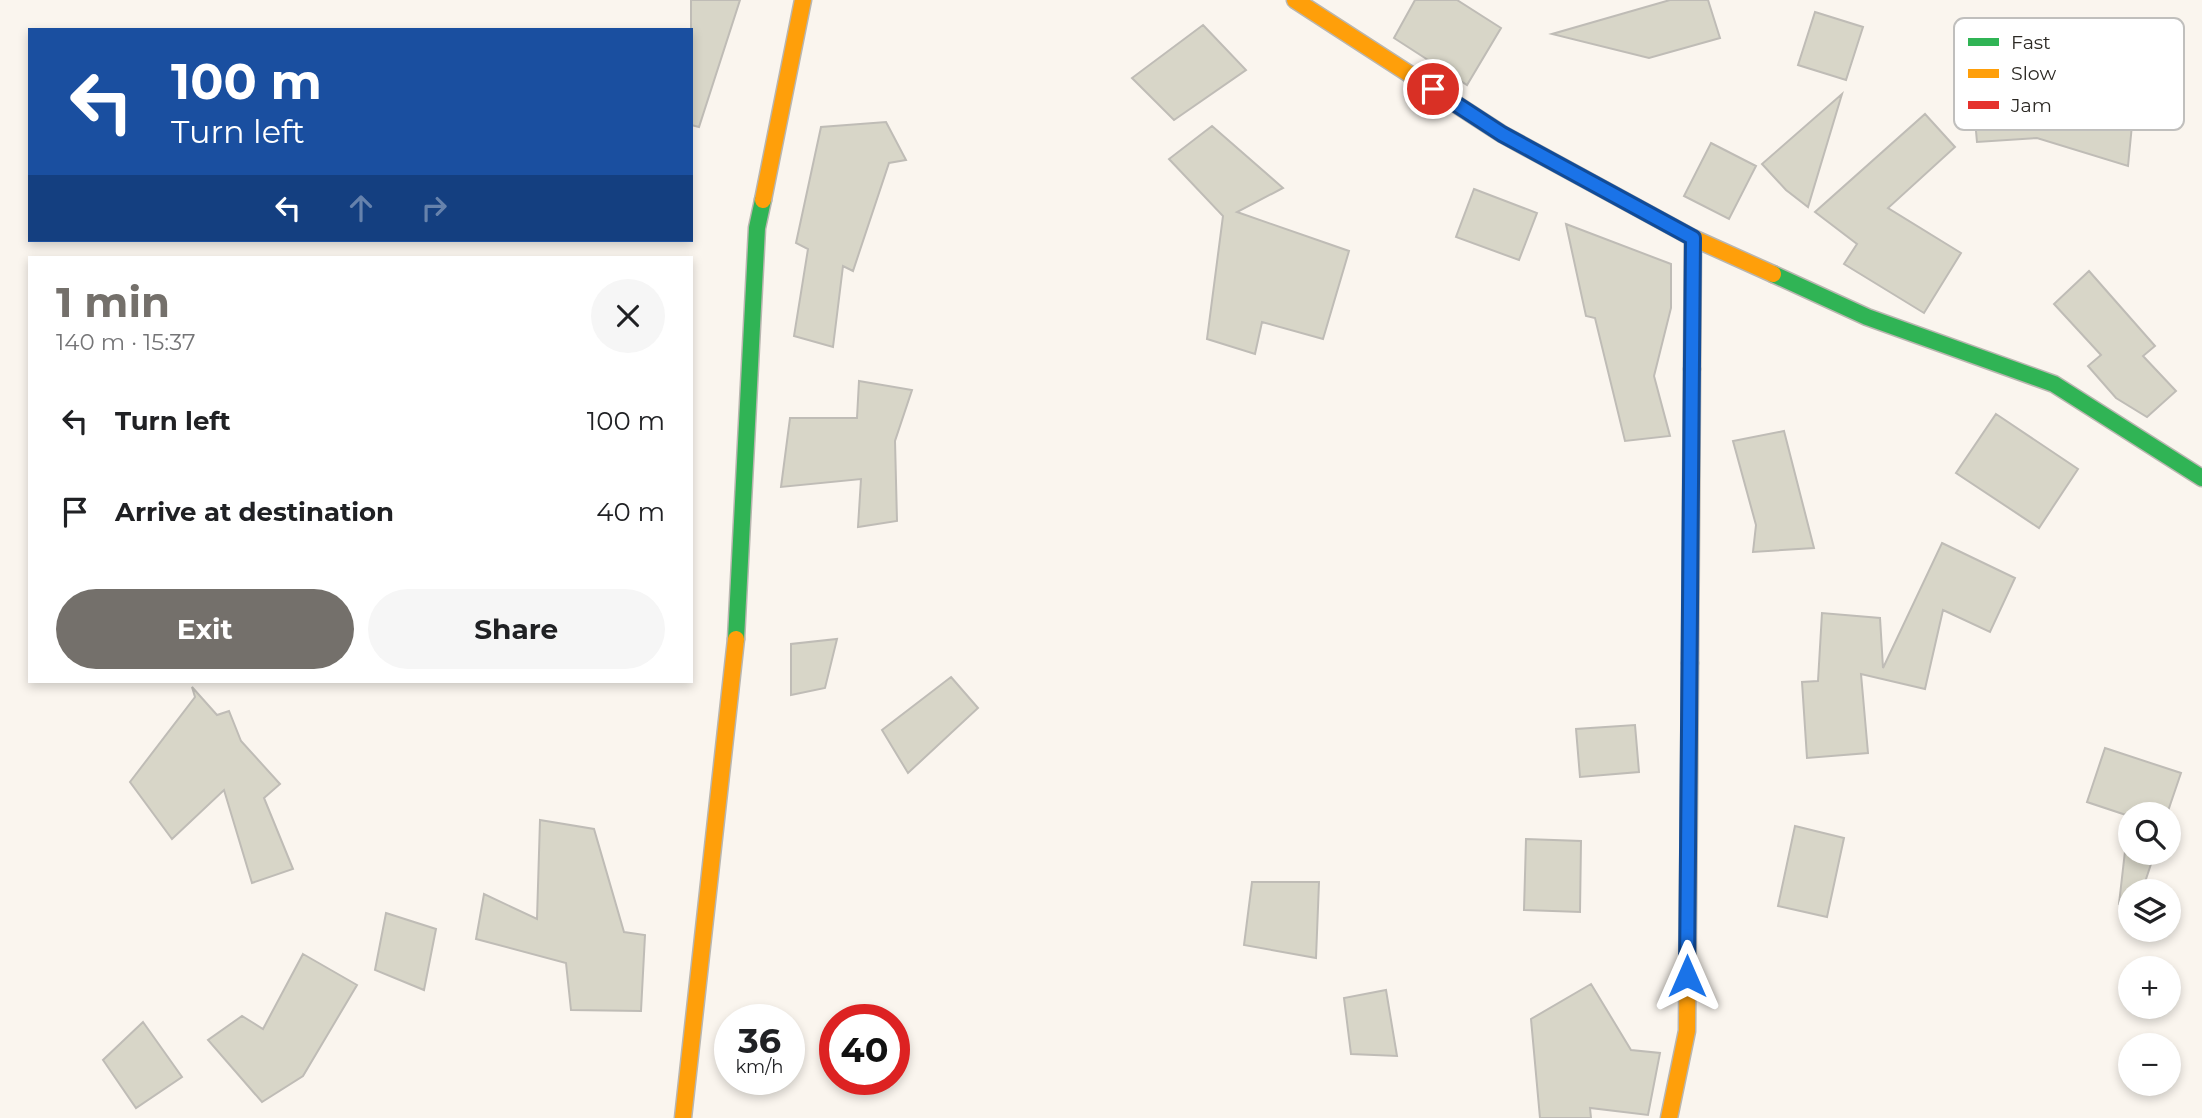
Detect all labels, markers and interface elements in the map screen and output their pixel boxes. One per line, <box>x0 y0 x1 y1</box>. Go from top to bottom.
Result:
legend <box>1954 18 2184 130</box>
text: Fast <box>2011 31 2051 54</box>
text: 100 m <box>171 52 322 111</box>
icon: left <box>56 56 147 147</box>
pin <box>1403 59 1463 119</box>
text: Slow <box>2011 62 2056 85</box>
icon: arrive <box>1414 70 1452 108</box>
text: Jam <box>2010 94 2052 117</box>
text: Turn left <box>171 112 305 151</box>
icon: left <box>269 189 307 227</box>
icon: ahead <box>342 189 380 227</box>
icon: right <box>415 189 453 227</box>
text: 1 min <box>56 276 170 328</box>
button: close <box>591 279 665 353</box>
text: 140 m · 15:37 <box>56 328 195 356</box>
icon: left <box>56 402 94 440</box>
text: Turn left <box>115 405 231 437</box>
text: 100 m <box>587 405 665 437</box>
icon: arrive <box>56 493 94 531</box>
text: Arrive at destination <box>115 496 394 528</box>
text: 40 m <box>596 496 665 528</box>
button: Exit <box>56 589 354 669</box>
button: Share <box>368 589 665 669</box>
map controls <box>2118 802 2181 1096</box>
button: search <box>2118 802 2181 865</box>
button: layers <box>2118 879 2181 942</box>
position arrow <box>1650 939 1724 1013</box>
button: + <box>2118 956 2181 1019</box>
speed limit sign: 40 <box>819 1004 910 1095</box>
text: 36 <box>738 1019 781 1062</box>
button: − <box>2118 1033 2181 1096</box>
text: km/h <box>735 1056 784 1078</box>

